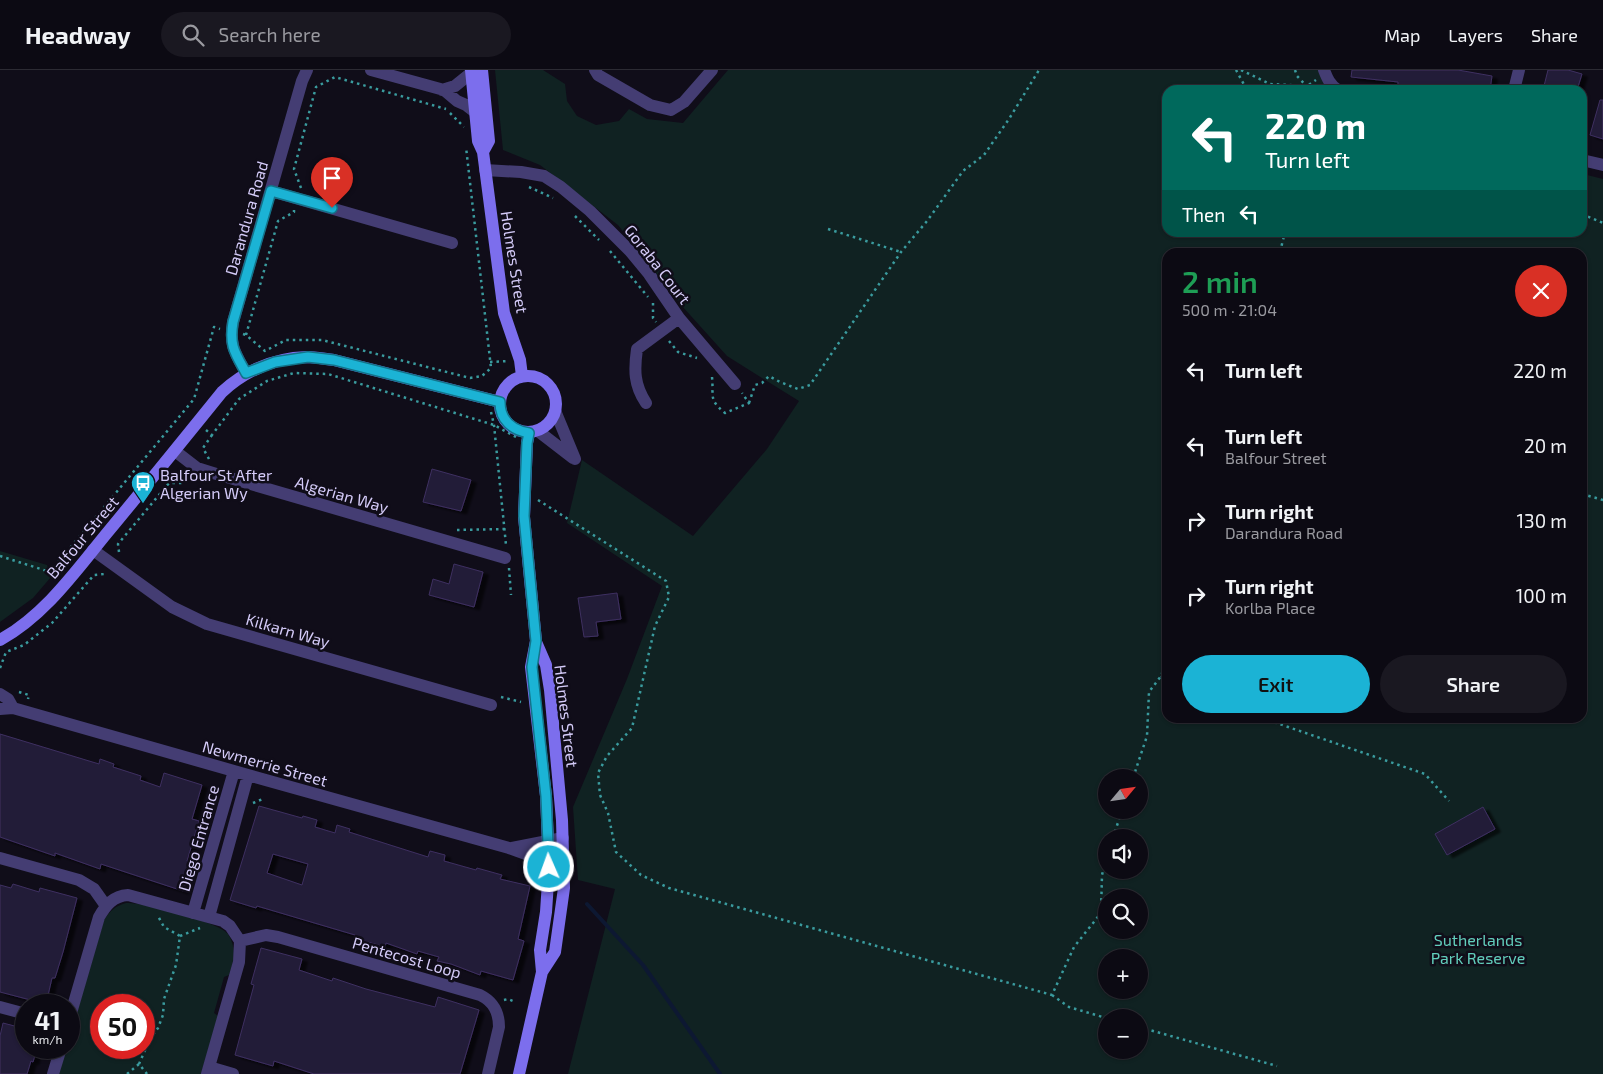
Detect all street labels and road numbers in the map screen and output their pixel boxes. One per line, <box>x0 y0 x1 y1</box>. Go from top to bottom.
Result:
street label: Darandura Road <box>221 159 271 277</box>
street label: Holmes Street <box>498 210 532 314</box>
street label: Goraba Court <box>621 220 695 308</box>
street label: Algerian Way <box>293 472 391 517</box>
street label: Balfour Street <box>42 492 122 582</box>
street label: Kilkarn Way <box>244 609 333 651</box>
street label: Holmes Street <box>551 664 583 768</box>
street label: Newmerrie Street <box>200 736 330 790</box>
street label: Diego Entrance <box>174 783 222 893</box>
street label: Pentecost Loop <box>350 932 464 982</box>

